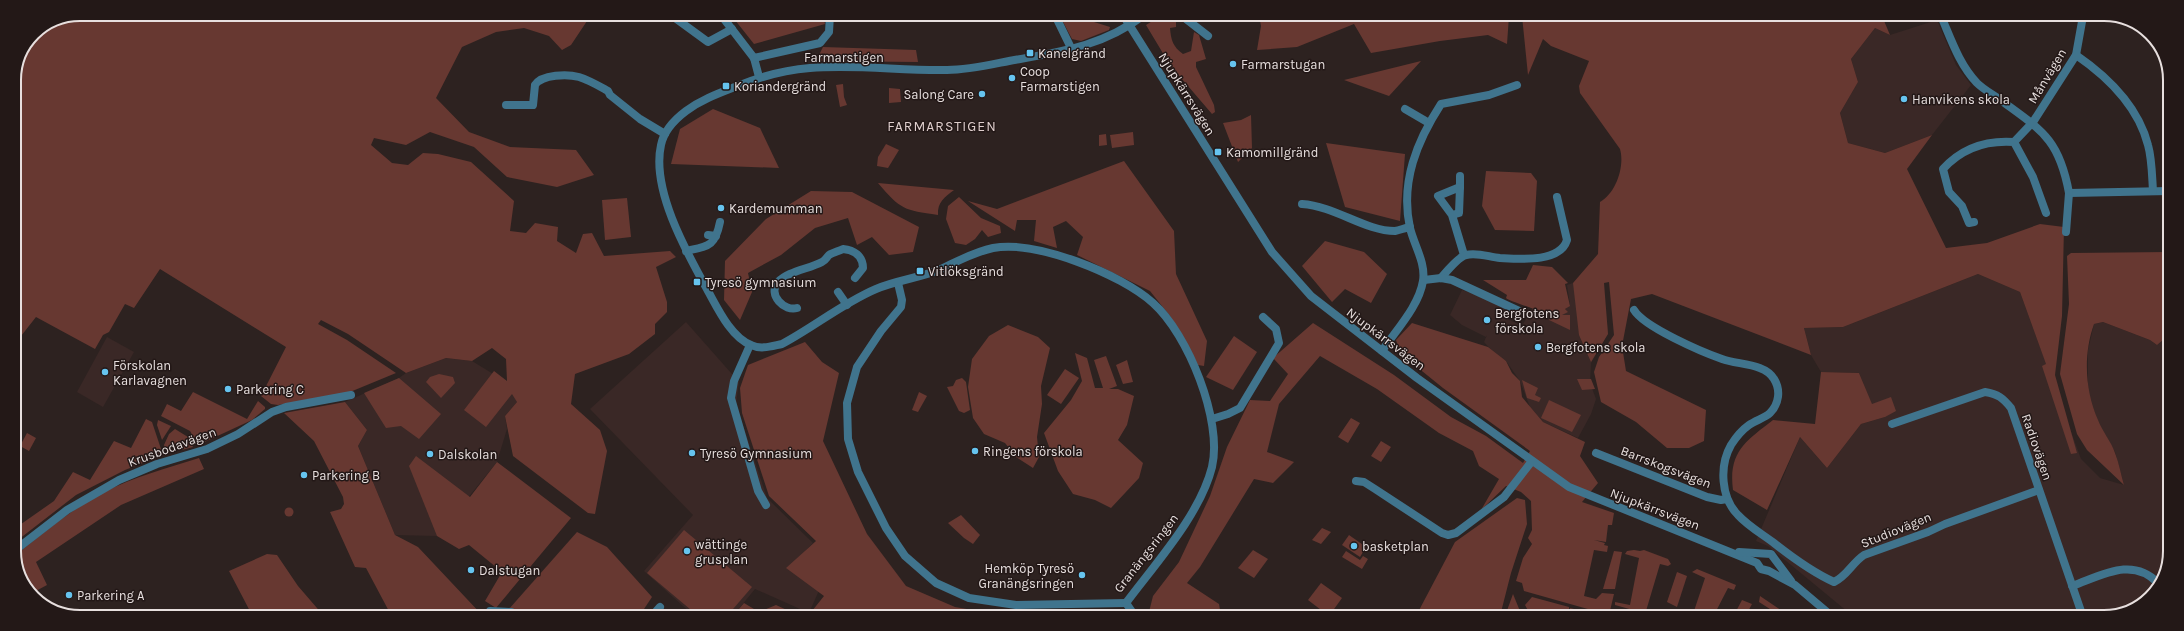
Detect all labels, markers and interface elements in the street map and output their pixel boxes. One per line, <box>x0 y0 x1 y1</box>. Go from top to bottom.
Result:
place label: Kanelgränd <box>1038 46 1106 61</box>
street label: Månvägen <box>2025 46 2069 106</box>
marker: Kanelgränd <box>1025 48 1035 58</box>
street label: Farmarstigen <box>804 50 884 65</box>
street label: Njupkärrsvägen <box>1156 50 1218 138</box>
place label: Farmarstugan <box>1241 57 1325 72</box>
marker: Farmarstugan <box>1228 59 1238 69</box>
place label: Coop Farmarstigen <box>1020 64 1100 94</box>
marker: Coop Farmarstigen <box>1007 73 1017 83</box>
place label: Koriandergränd <box>734 79 826 94</box>
marker: Koriandergränd <box>721 81 731 91</box>
place label: Salong Care <box>903 87 974 102</box>
marker: Salong Care <box>977 89 987 99</box>
place label: Hanvikens skola <box>1912 92 2010 107</box>
marker: Hanvikens skola <box>1899 94 1909 104</box>
district label: FARMARSTIGEN <box>887 118 997 135</box>
place label: Kamomillgränd <box>1226 145 1318 160</box>
marker: Kamomillgränd <box>1213 147 1223 157</box>
place label: Kardemumman <box>729 201 823 216</box>
marker: Kardemumman <box>716 203 726 213</box>
place label: Vitlöksgränd <box>928 264 1004 279</box>
marker: Vitlöksgränd <box>915 266 925 276</box>
place label: Tyresö gymnasium <box>705 275 816 290</box>
marker: Tyresö gymnasium <box>692 277 702 287</box>
street label: Njupkärrsvägen <box>1344 305 1428 373</box>
place label: Bergfotens förskola <box>1495 306 1560 336</box>
marker: Bergfotens förskola <box>1482 315 1492 325</box>
place label: Bergfotens skola <box>1546 340 1646 355</box>
marker: Bergfotens skola <box>1533 342 1543 352</box>
place label: Förskolan Karlavagnen <box>113 358 187 388</box>
marker: Förskolan Karlavagnen <box>100 367 110 377</box>
place label: Parkering C <box>236 382 304 397</box>
marker: Parkering C <box>223 384 233 394</box>
street label: Radiovägen <box>2019 412 2055 482</box>
street label: Krusbodavägen <box>126 424 218 470</box>
street label: Barrskogsvägen <box>1619 443 1713 491</box>
place label: Ringens förskola <box>983 444 1083 459</box>
place label: Tyresö Gymnasium <box>700 446 812 461</box>
marker: Ringens förskola <box>970 446 980 456</box>
place label: Dalskolan <box>438 447 497 462</box>
marker: Tyresö Gymnasium <box>687 448 697 458</box>
marker: Dalskolan <box>425 449 435 459</box>
place label: Parkering B <box>312 468 380 483</box>
marker: Parkering B <box>299 470 309 480</box>
street label: Njupkärrsvägen <box>1608 485 1702 533</box>
street label: Studiovägen <box>1858 509 1934 551</box>
street label: Granängsringen <box>1111 511 1181 595</box>
place label: wättinge grusplan <box>695 537 748 567</box>
place label: basketplan <box>1362 539 1429 554</box>
marker: basketplan <box>1349 541 1359 551</box>
marker: wättinge grusplan <box>682 546 692 556</box>
place label: Hemköp Tyresö Granängsringen <box>978 561 1074 591</box>
place label: Dalstugan <box>479 563 540 578</box>
marker: Dalstugan <box>466 565 476 575</box>
marker: Hemköp Tyresö Granängsringen <box>1077 570 1087 580</box>
place label: Parkering A <box>77 588 145 603</box>
marker: Parkering A <box>64 590 74 600</box>

